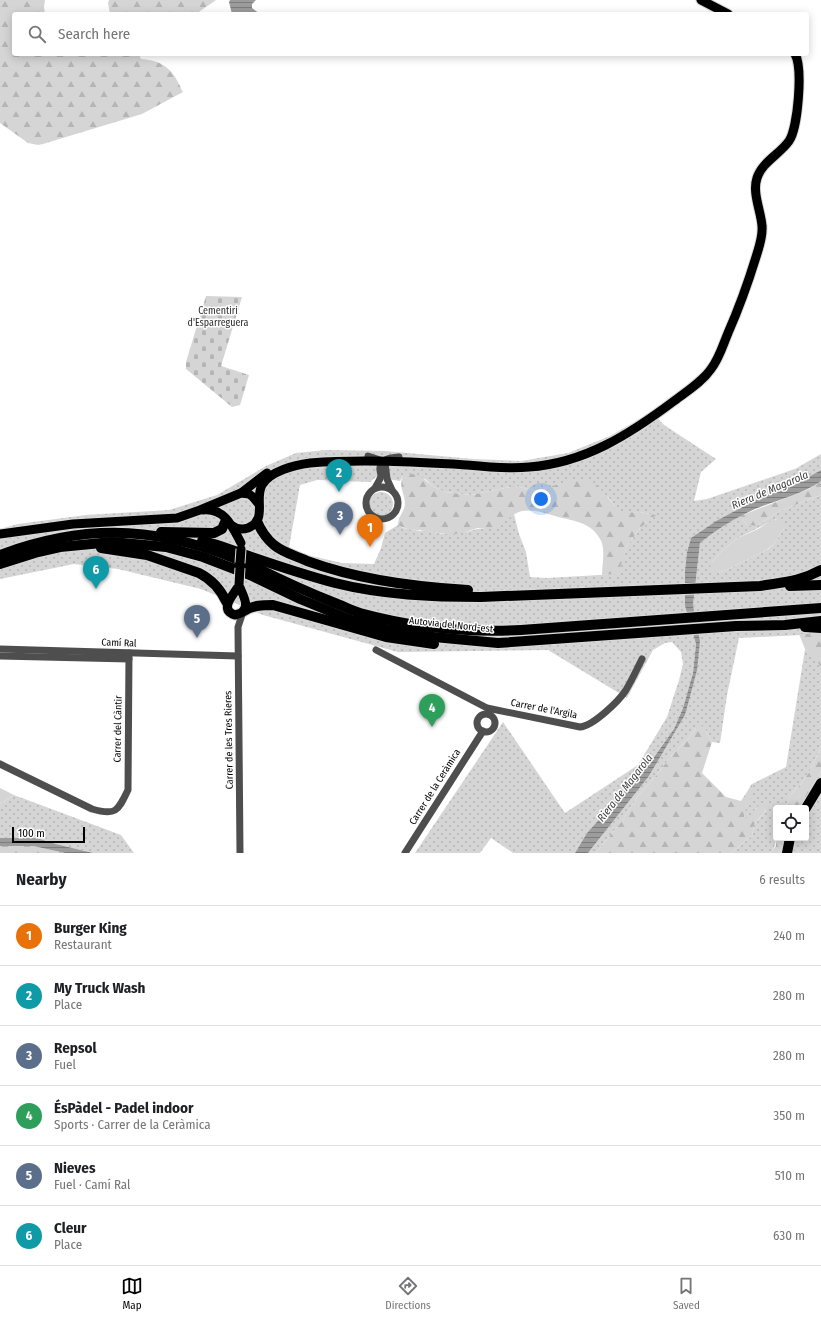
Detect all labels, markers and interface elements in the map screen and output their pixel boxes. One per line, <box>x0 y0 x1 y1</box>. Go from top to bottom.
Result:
search box <box>12 12 809 56</box>
icon: search <box>26 23 48 45</box>
text: Search here <box>58 25 130 43</box>
park label: Cementiri d'Esparreguera <box>188 305 249 329</box>
pin: 2 <box>326 459 352 492</box>
water label: Riera de Magarola <box>730 468 811 512</box>
your location <box>531 489 551 509</box>
pin: 3 <box>327 502 353 535</box>
pin: 1 <box>357 514 383 547</box>
pin: 6 <box>83 556 109 589</box>
pin: 5 <box>184 605 210 638</box>
street label: Autovia del Nord-est <box>408 615 494 635</box>
street label: Camí Ral <box>101 635 137 650</box>
street label: Carrer de les Tres Rieres <box>222 691 236 789</box>
pin: 4 <box>419 694 445 727</box>
street label: Carrer del Càntir <box>111 695 125 763</box>
street label: Carrer de l'Argila <box>510 697 578 721</box>
street label: Carrer de la Ceràmica <box>407 747 463 827</box>
water label: Riera de Magarola <box>595 751 656 824</box>
map controls <box>773 805 809 841</box>
button: locate <box>773 805 809 841</box>
scale bar <box>12 825 85 844</box>
text: 100 m <box>18 827 45 840</box>
text: Nearby <box>16 869 67 890</box>
text: 6 results <box>759 872 805 887</box>
text: Burger King <box>54 919 127 937</box>
text: 1 <box>26 928 32 943</box>
text: 240 m <box>773 928 805 943</box>
text: Restaurant <box>54 937 112 952</box>
text: My Truck Wash <box>54 979 145 997</box>
text: 2 <box>26 988 32 1003</box>
text: 280 m <box>773 988 805 1003</box>
text: Place <box>54 997 82 1012</box>
text: Repsol <box>54 1039 97 1057</box>
text: 3 <box>26 1048 32 1063</box>
text: 280 m <box>773 1048 805 1063</box>
text: Fuel <box>54 1057 76 1072</box>
text: ÉsPàdel - Padel indoor <box>54 1099 194 1117</box>
text: 4 <box>26 1108 32 1123</box>
text: 350 m <box>773 1108 805 1123</box>
text: Sports · Carrer de la Ceràmica <box>54 1117 211 1132</box>
text: Nieves <box>54 1159 95 1177</box>
text: 5 <box>26 1168 32 1183</box>
text: 510 m <box>775 1168 805 1183</box>
text: Fuel · Camí Ral <box>54 1177 131 1192</box>
text: Cleur <box>54 1219 87 1237</box>
text: 6 <box>26 1228 32 1243</box>
text: 630 m <box>773 1228 805 1243</box>
text: Place <box>54 1237 82 1252</box>
tab: Map <box>121 1275 143 1312</box>
tab: Directions <box>385 1275 431 1312</box>
tab: Saved <box>673 1275 700 1312</box>

